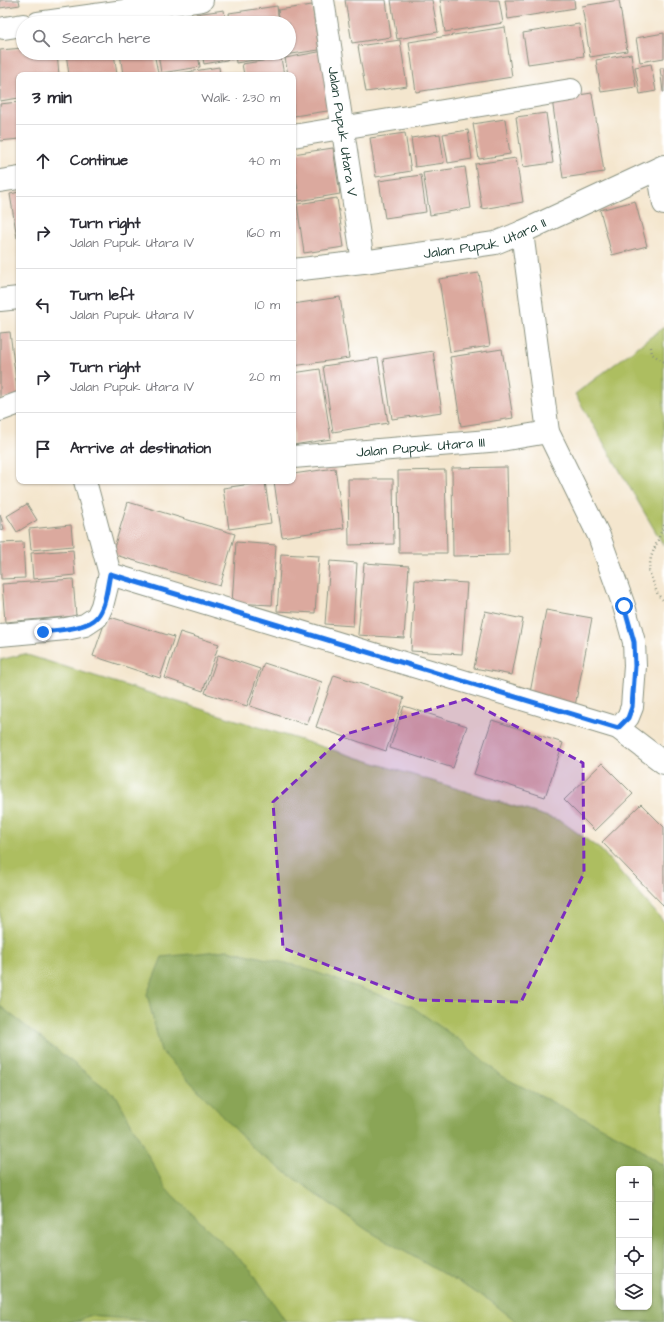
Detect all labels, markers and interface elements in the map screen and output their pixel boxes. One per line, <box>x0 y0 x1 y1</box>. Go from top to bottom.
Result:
search box <box>16 16 296 60</box>
icon: search <box>30 27 52 49</box>
text: Search here <box>62 28 151 49</box>
street label: Jalan Pupuk Utara V <box>322 65 362 198</box>
text: 3 min <box>32 86 72 110</box>
text: Walk · 230 m <box>201 89 280 107</box>
icon: ahead <box>32 150 54 172</box>
text: Continue <box>70 150 128 171</box>
text: 40 m <box>248 152 280 170</box>
text: Turn right <box>70 213 141 234</box>
street label: Jalan Pupuk Utara II <box>422 213 550 264</box>
icon: right <box>32 222 54 244</box>
text: 160 m <box>247 224 280 242</box>
text: Jalan Pupuk Utara IV <box>70 234 194 252</box>
text: Turn left <box>70 285 134 306</box>
icon: left <box>32 294 54 316</box>
text: 10 m <box>255 296 280 314</box>
text: Jalan Pupuk Utara IV <box>70 306 194 324</box>
text: Turn right <box>70 357 141 378</box>
icon: right <box>32 366 54 388</box>
text: 20 m <box>249 368 280 386</box>
text: Jalan Pupuk Utara IV <box>70 378 194 396</box>
street label: Jalan Pupuk Utara III <box>355 432 486 463</box>
icon: arrive <box>32 438 54 460</box>
text: Arrive at destination <box>70 438 211 459</box>
route start <box>615 597 633 615</box>
route end <box>34 623 52 641</box>
map controls <box>616 1166 652 1310</box>
button: + <box>616 1166 652 1202</box>
button: − <box>616 1202 652 1238</box>
button: locate <box>616 1238 652 1274</box>
button: layers <box>616 1274 652 1310</box>

